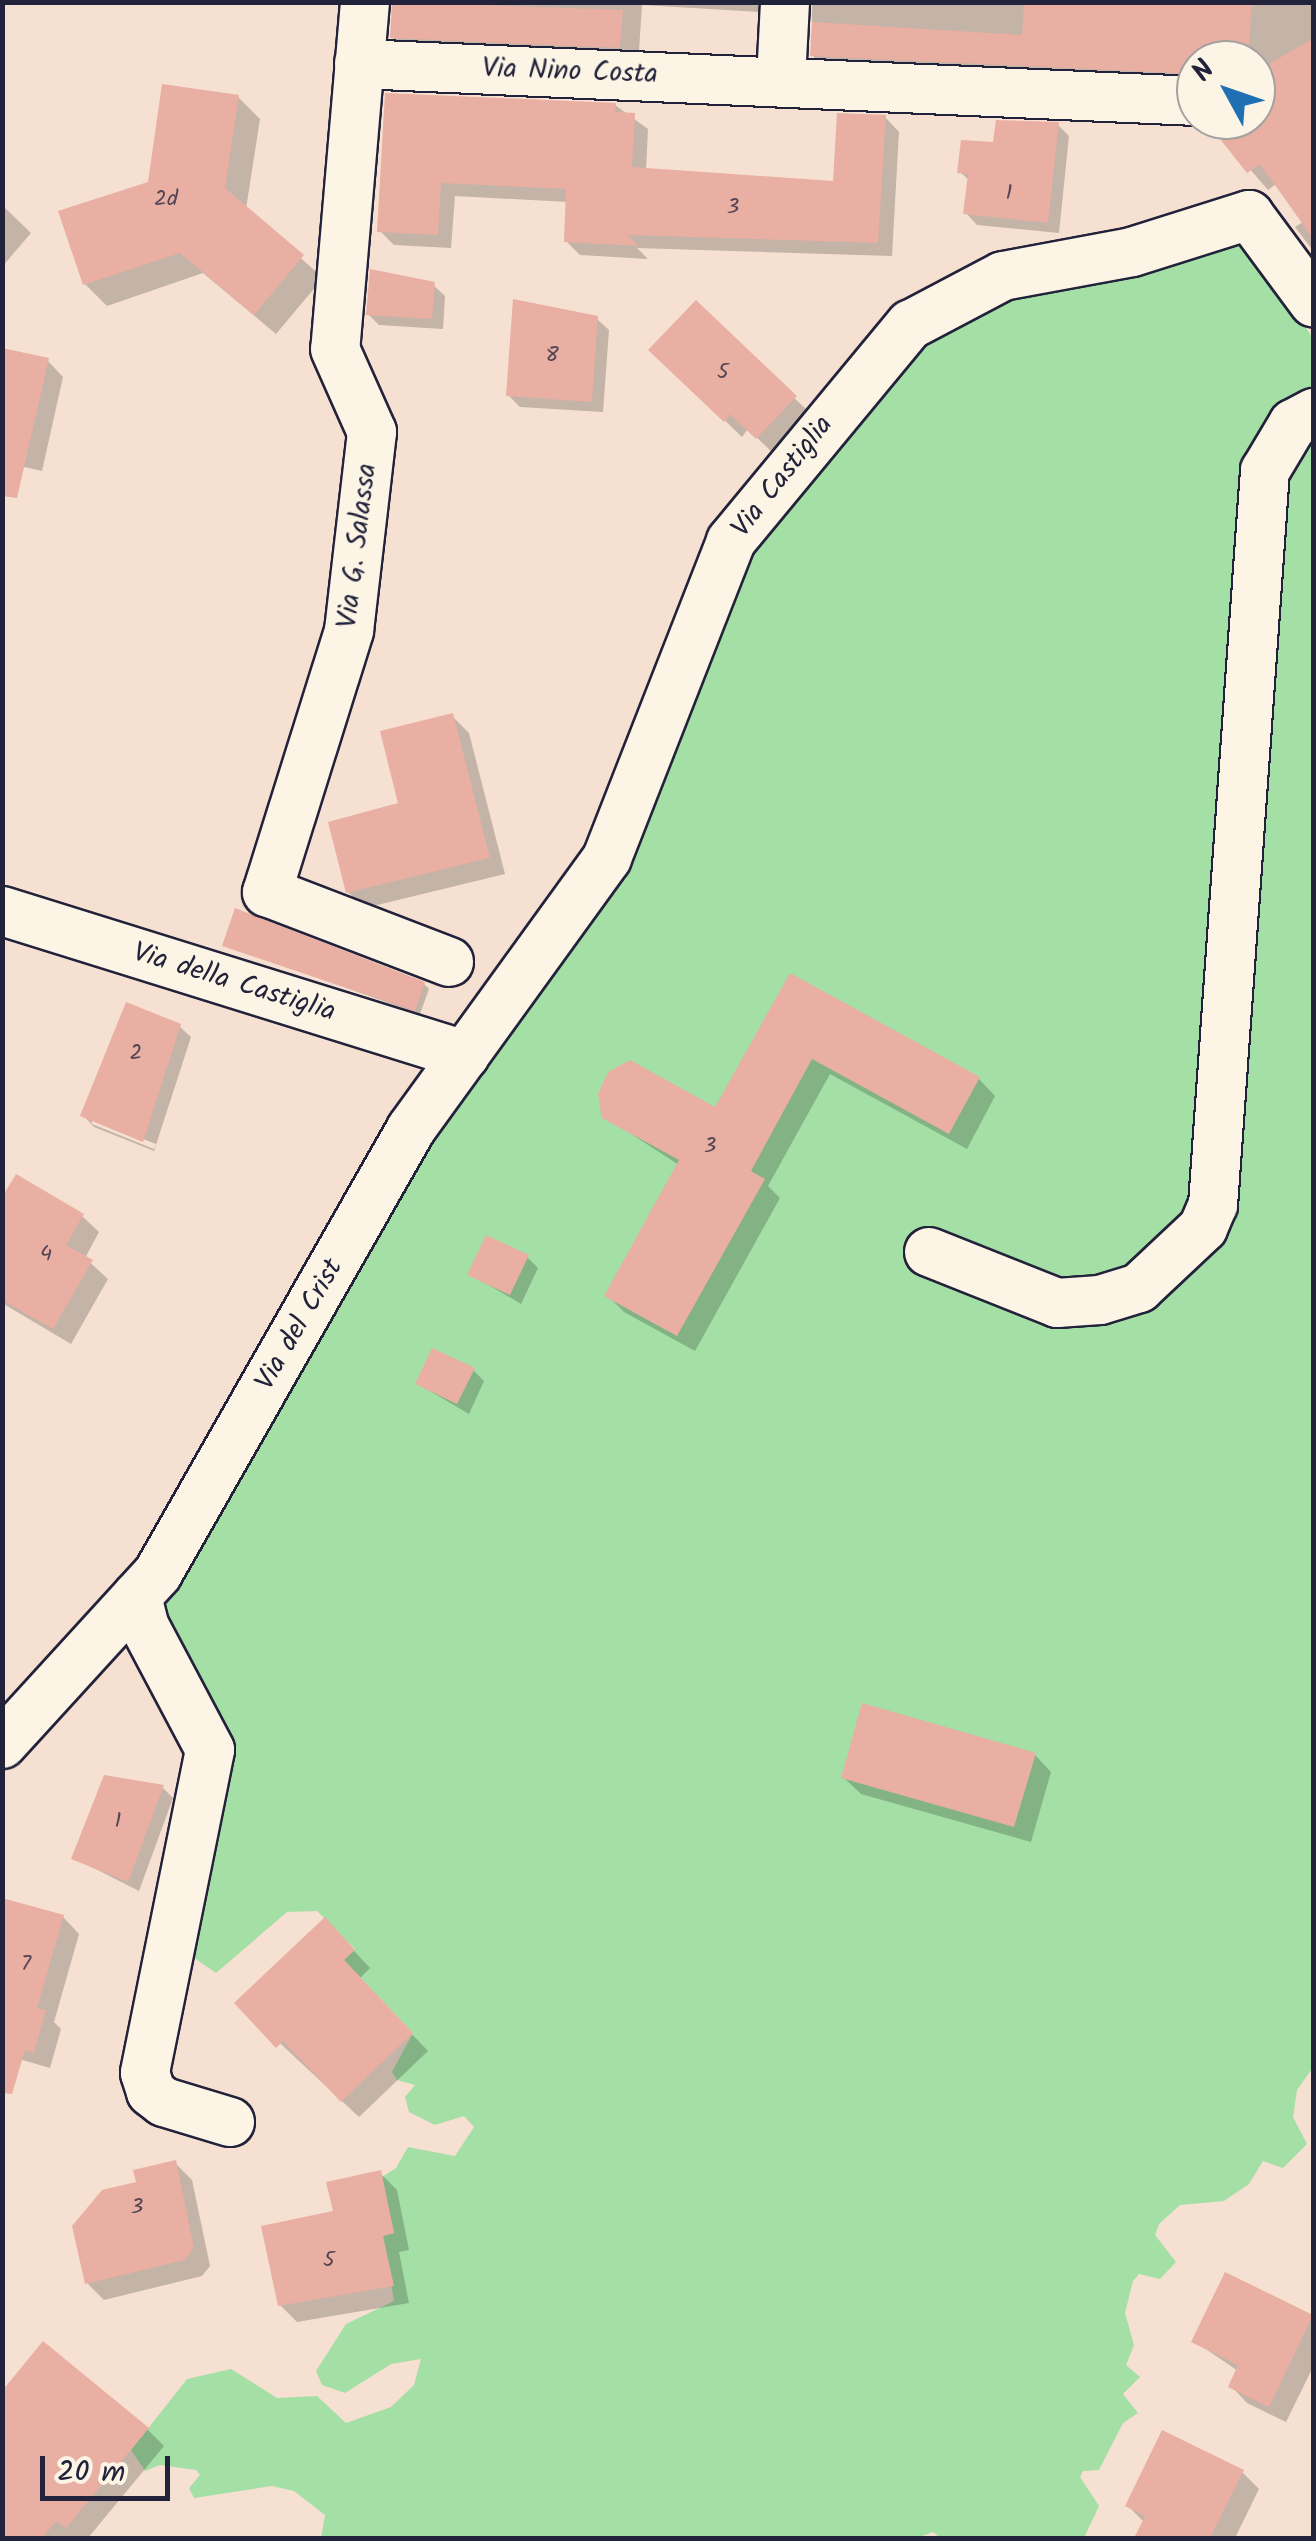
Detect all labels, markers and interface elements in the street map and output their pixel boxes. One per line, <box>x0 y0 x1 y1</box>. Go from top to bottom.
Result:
north arrow <box>1176 40 1276 140</box>
text: N <box>1181 50 1227 93</box>
street label: Via Nino Costa <box>482 52 658 92</box>
house number: 1 <box>1006 181 1012 207</box>
house number: 2d <box>154 187 178 213</box>
house number: 3 <box>727 195 739 221</box>
house number: 8 <box>545 343 559 369</box>
house number: 5 <box>717 360 729 386</box>
street label: Via Castiglia <box>725 409 841 545</box>
street label: Via G. Salassa <box>331 462 385 630</box>
street label: Via della Castiglia <box>129 936 339 1030</box>
house number: 2 <box>130 1041 142 1067</box>
house number: 3 <box>704 1134 716 1160</box>
house number: 4 <box>40 1242 52 1268</box>
street label: Via del Crist <box>249 1253 351 1397</box>
house number: 1 <box>115 1809 121 1835</box>
house number: 7 <box>21 1952 31 1978</box>
house number: 3 <box>131 2195 143 2221</box>
house number: 5 <box>323 2248 335 2274</box>
scale bar <box>45 2436 175 2498</box>
text: 20 m <box>57 2449 125 2497</box>

